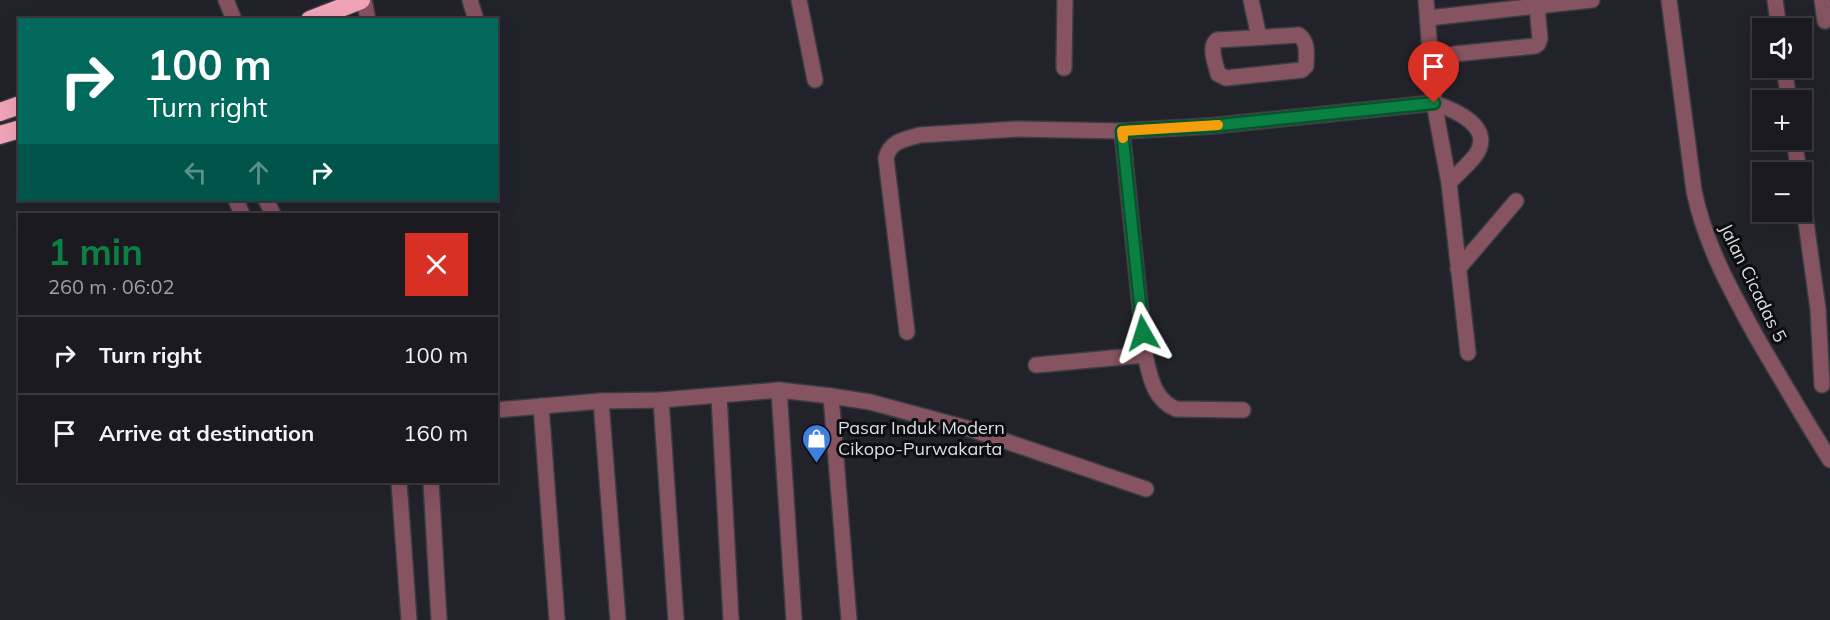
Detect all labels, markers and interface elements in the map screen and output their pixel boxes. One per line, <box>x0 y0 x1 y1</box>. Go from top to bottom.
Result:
map controls <box>1752 18 1812 222</box>
button: sound <box>1752 18 1812 78</box>
text: 100 m <box>147 38 272 91</box>
pin <box>1408 41 1459 103</box>
icon: right <box>48 42 126 120</box>
icon: arrive <box>1417 50 1450 83</box>
text: Turn right <box>147 90 267 124</box>
button: + <box>1752 90 1812 150</box>
icon: left <box>179 156 212 189</box>
icon: ahead <box>242 156 275 189</box>
icon: right <box>305 156 338 189</box>
button: − <box>1752 162 1812 222</box>
street label: Jalan Cicadas 5 <box>1715 220 1792 346</box>
text: 1 min <box>48 229 143 274</box>
button: close <box>405 233 468 296</box>
text: 260 m · 06:02 <box>48 274 174 299</box>
position arrow <box>1111 301 1175 365</box>
icon: right <box>48 339 81 372</box>
text: Turn right <box>99 341 202 369</box>
text: 100 m <box>403 341 468 369</box>
place label: Pasar Induk Modern Cikopo-Purwakarta <box>838 416 1005 460</box>
icon: arrive <box>48 417 81 450</box>
text: Arrive at destination <box>99 419 314 447</box>
text: 160 m <box>403 419 468 447</box>
shop icon: Pasar Induk Modern Cikopo-Purwakarta <box>801 422 833 464</box>

